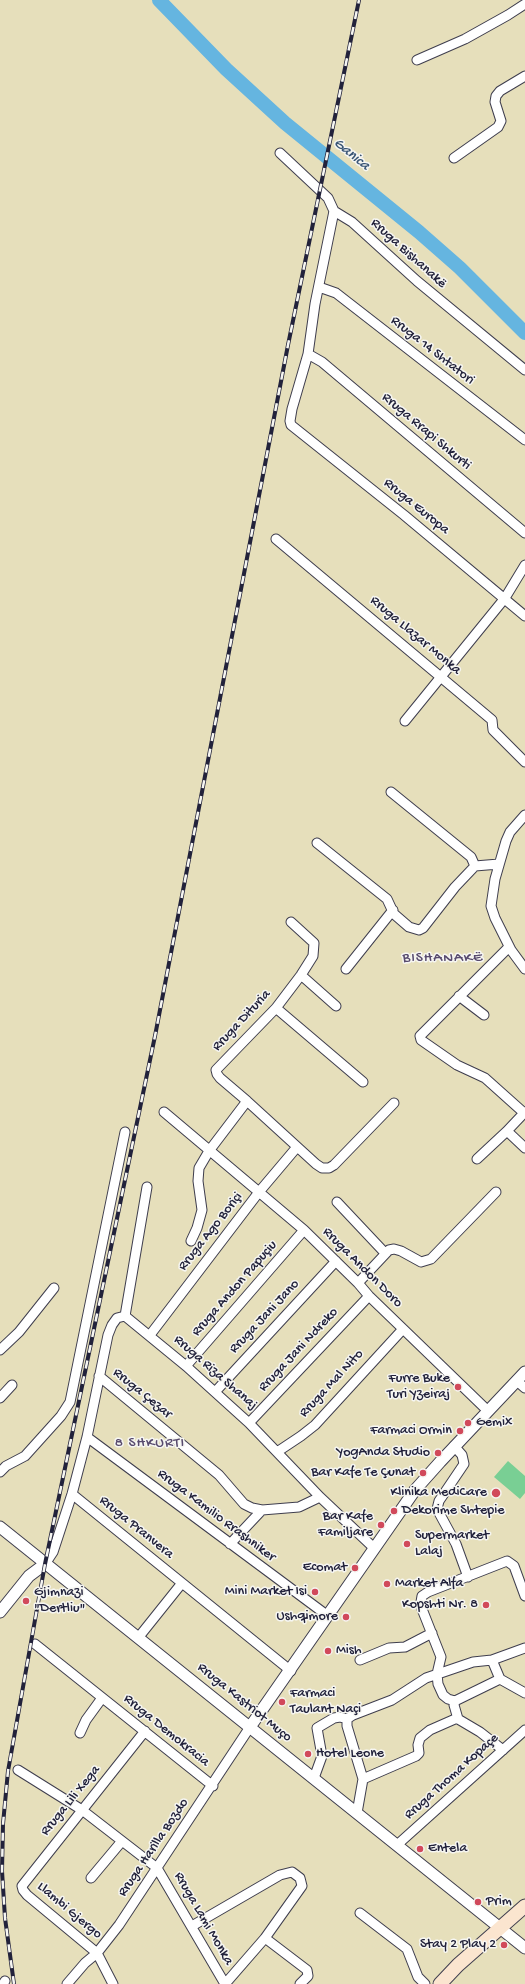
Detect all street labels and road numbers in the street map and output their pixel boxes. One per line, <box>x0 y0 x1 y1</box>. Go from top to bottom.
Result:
street label: Rruga Bishanakë <box>367 215 449 293</box>
street label: Rruga 14 Shtatori <box>387 313 477 389</box>
street label: Rruga Rrapi Shkurti <box>378 390 474 474</box>
street label: Rruga Europa <box>380 475 452 539</box>
street label: Rruga Llazar Monka <box>366 593 464 679</box>
street label: Rruga Dituria <box>209 987 275 1055</box>
street label: Rruga Ago Boriçi <box>175 1189 247 1275</box>
street label: Rruga Andon Doro <box>318 1224 406 1312</box>
street label: Rruga Andon Papuçiu <box>189 1238 281 1340</box>
street label: Rruga Jani Jano <box>226 1276 304 1358</box>
street label: Rruga Jani Ndreko <box>256 1304 342 1396</box>
street label: Rruga Riza Shanaj <box>170 1332 260 1414</box>
street label: Rruga Mal Nito <box>296 1346 368 1422</box>
street label: Rruga Çezar <box>109 1365 175 1423</box>
street label: Rruga Kamilio Rrashniker <box>153 1466 279 1566</box>
street label: Rruga Pranvera <box>95 1493 177 1563</box>
street label: Rruga Kastriot Muço <box>193 1660 295 1746</box>
street label: Rruga Demokracia <box>120 1691 212 1771</box>
street label: Rruga Thoma Kopaçe <box>402 1730 502 1824</box>
street label: Rruga Lili Xega <box>37 1762 105 1840</box>
street label: Rruga Harilla Bozdo <box>115 1796 193 1900</box>
street label: Rruga Lami Monka <box>170 1869 236 1969</box>
street label: Llambi Gjergo <box>33 1879 105 1943</box>

